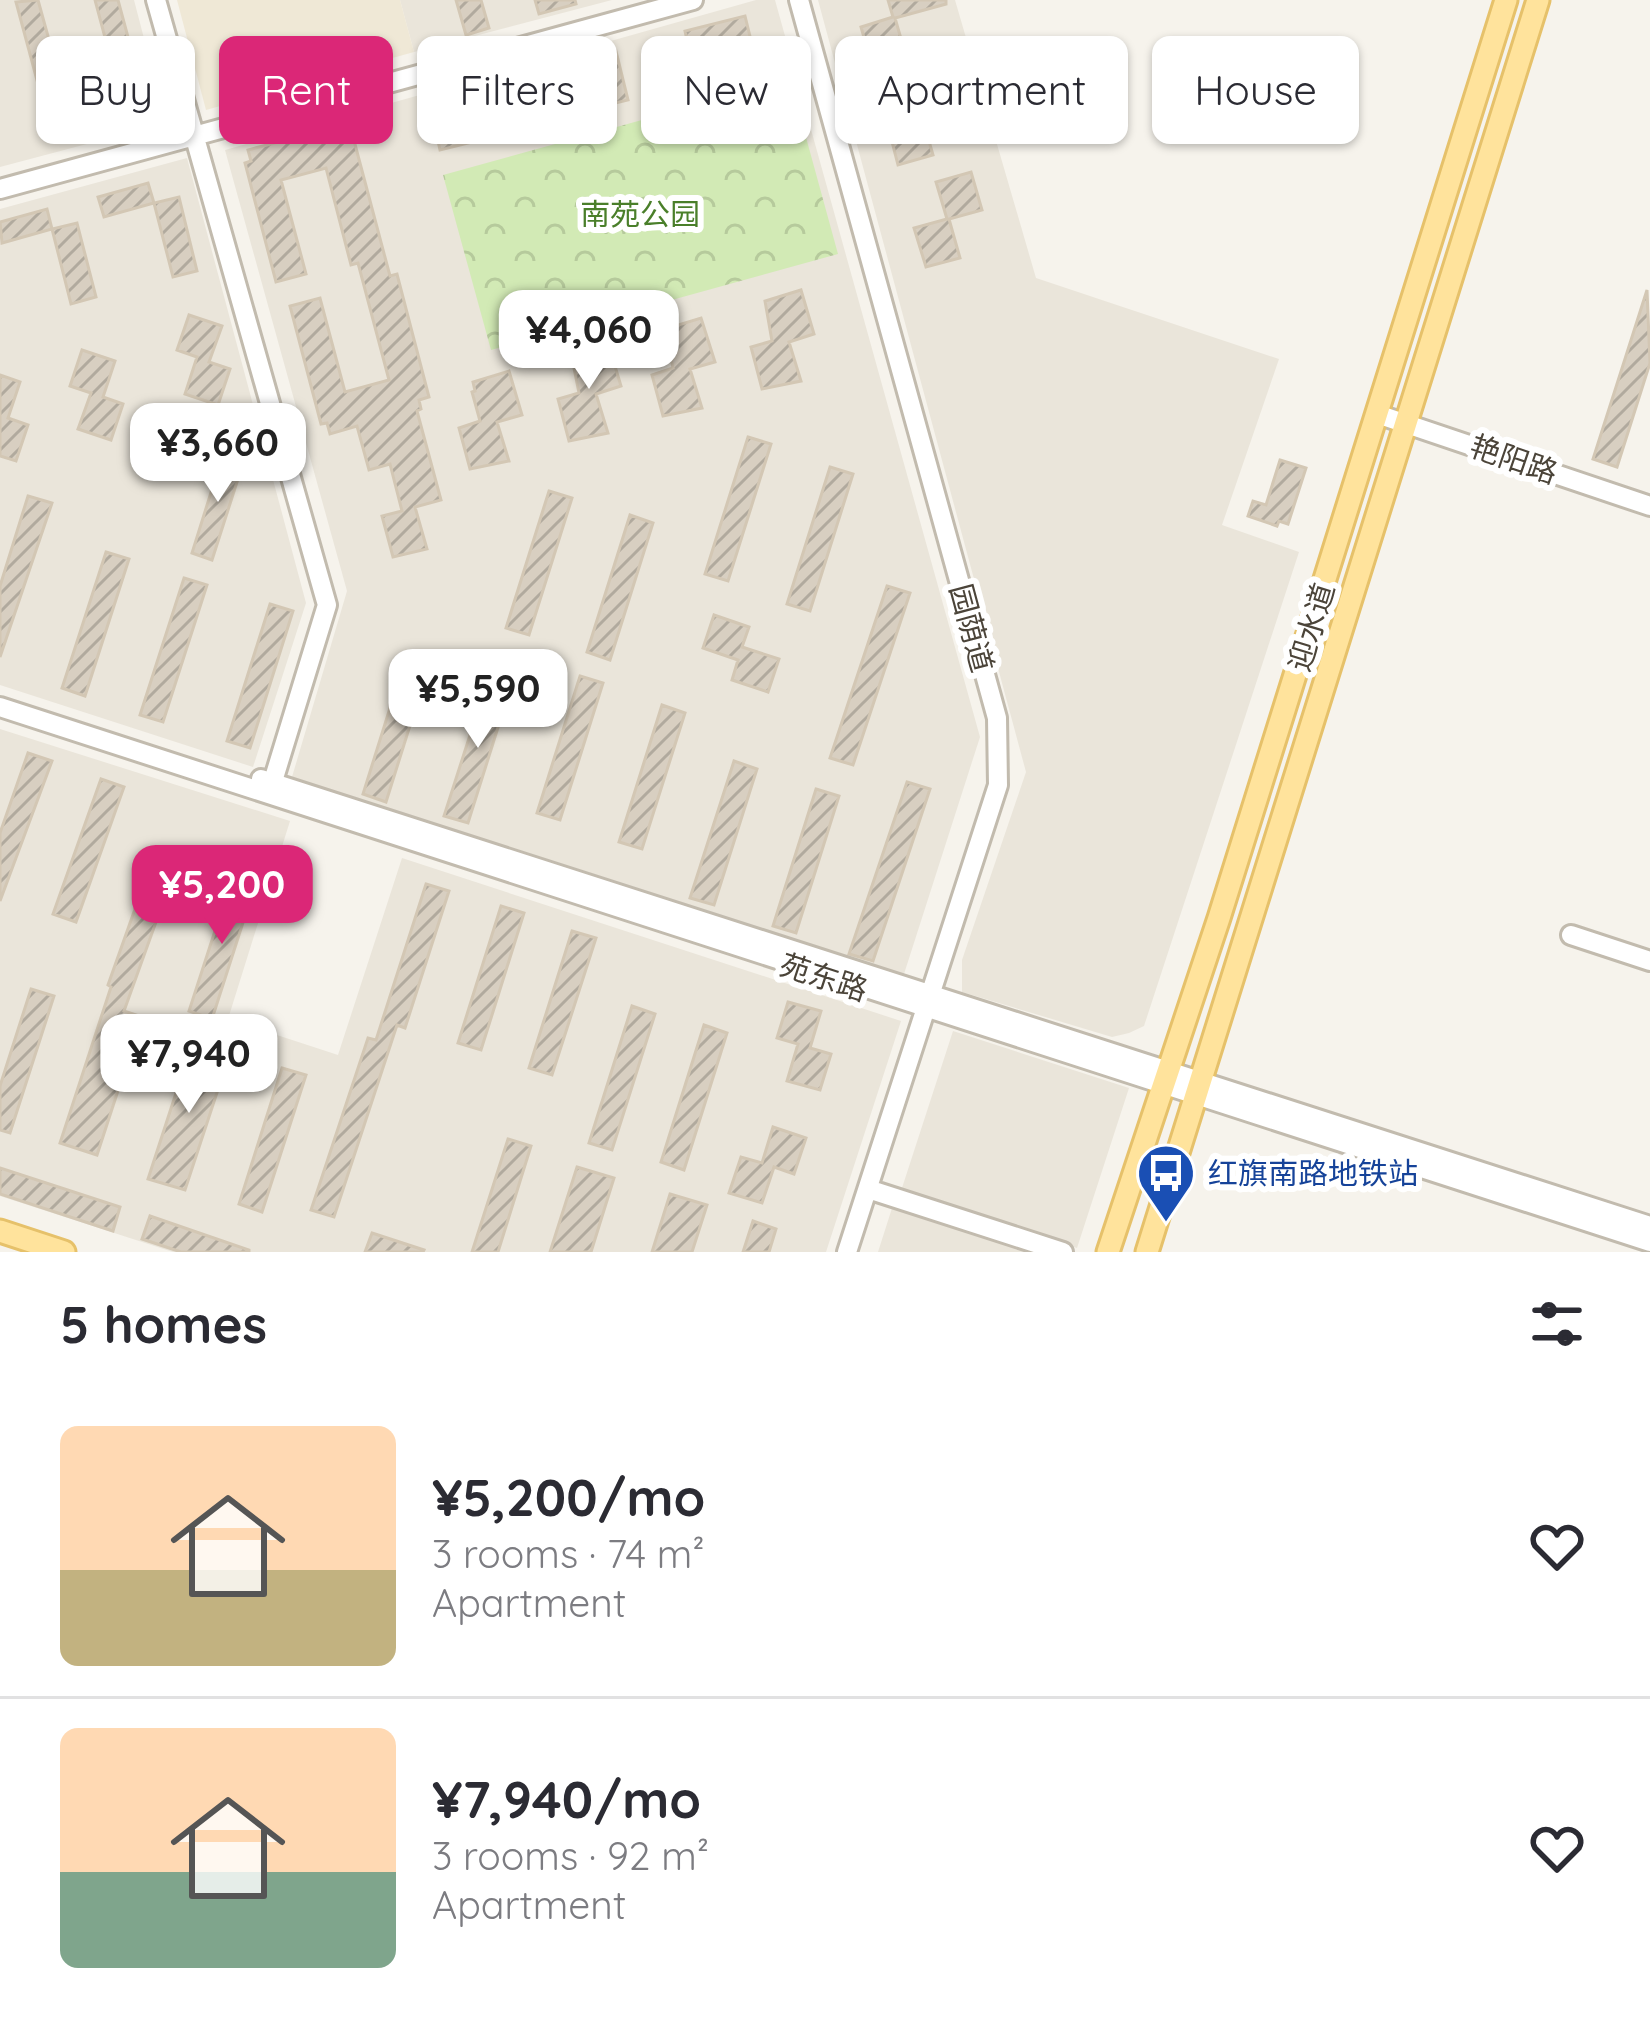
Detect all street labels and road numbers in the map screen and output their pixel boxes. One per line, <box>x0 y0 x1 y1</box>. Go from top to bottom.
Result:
street label: 艳阳路 <box>1465 426 1563 492</box>
street label: 迎水道 <box>1280 578 1342 676</box>
street label: 园荫道 <box>942 580 1002 676</box>
street label: 苑东路 <box>775 945 873 1009</box>

